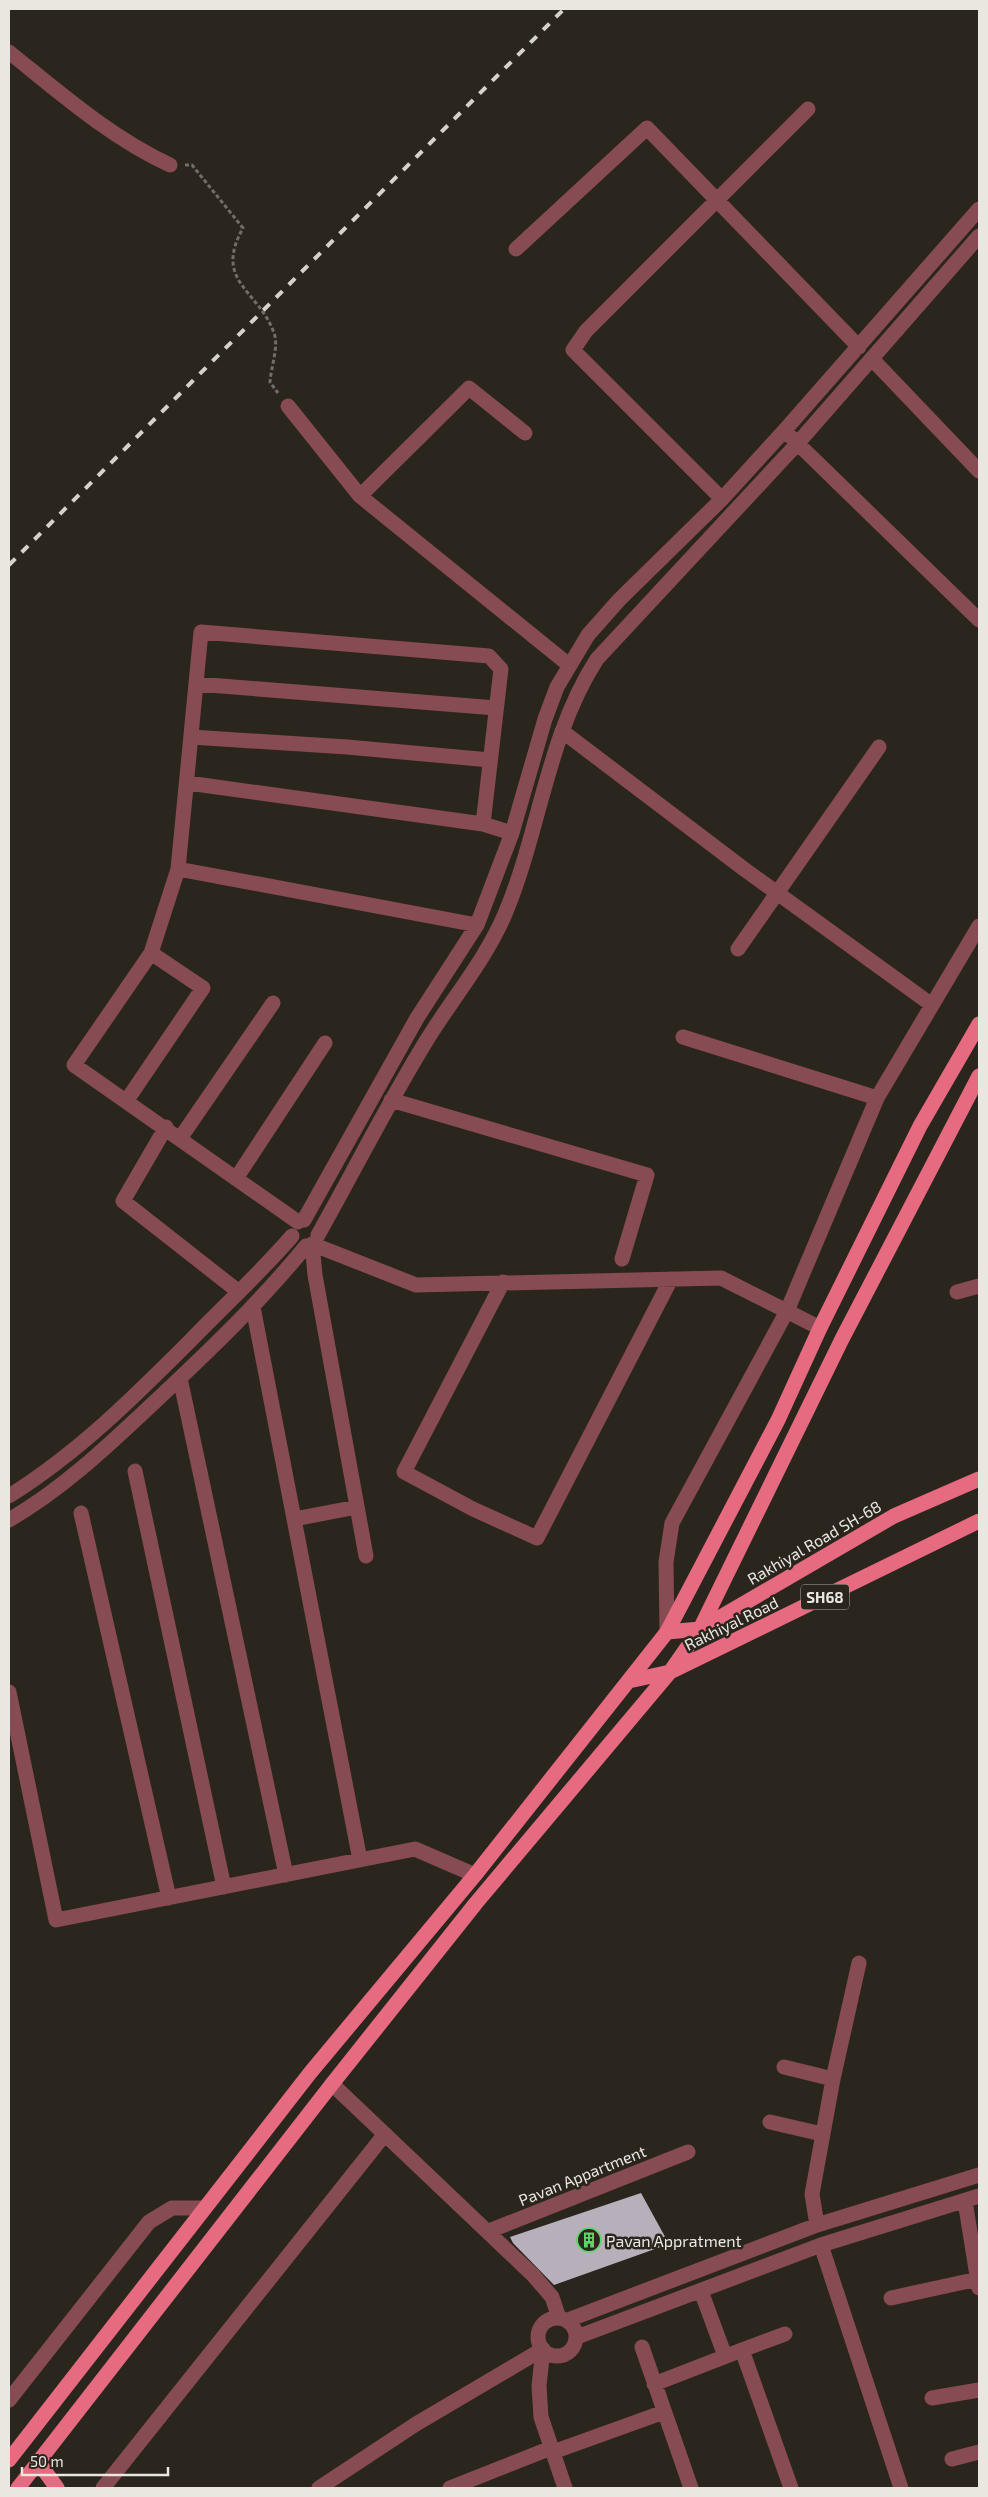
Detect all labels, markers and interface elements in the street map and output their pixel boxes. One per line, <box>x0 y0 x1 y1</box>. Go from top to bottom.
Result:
street label: Rakhiyal Road SH-68 <box>744 1496 884 1588</box>
road number: SH68 <box>801 1584 849 1610</box>
street label: Rakhiyal Road <box>681 1592 781 1654</box>
street label: Pavan Appartment <box>516 2141 648 2209</box>
building icon: Pavan Appratment <box>576 2227 602 2253</box>
place label: Pavan Appratment <box>606 2231 742 2250</box>
scale bar <box>22 2444 169 2476</box>
text: 50 m <box>30 2452 64 2470</box>

